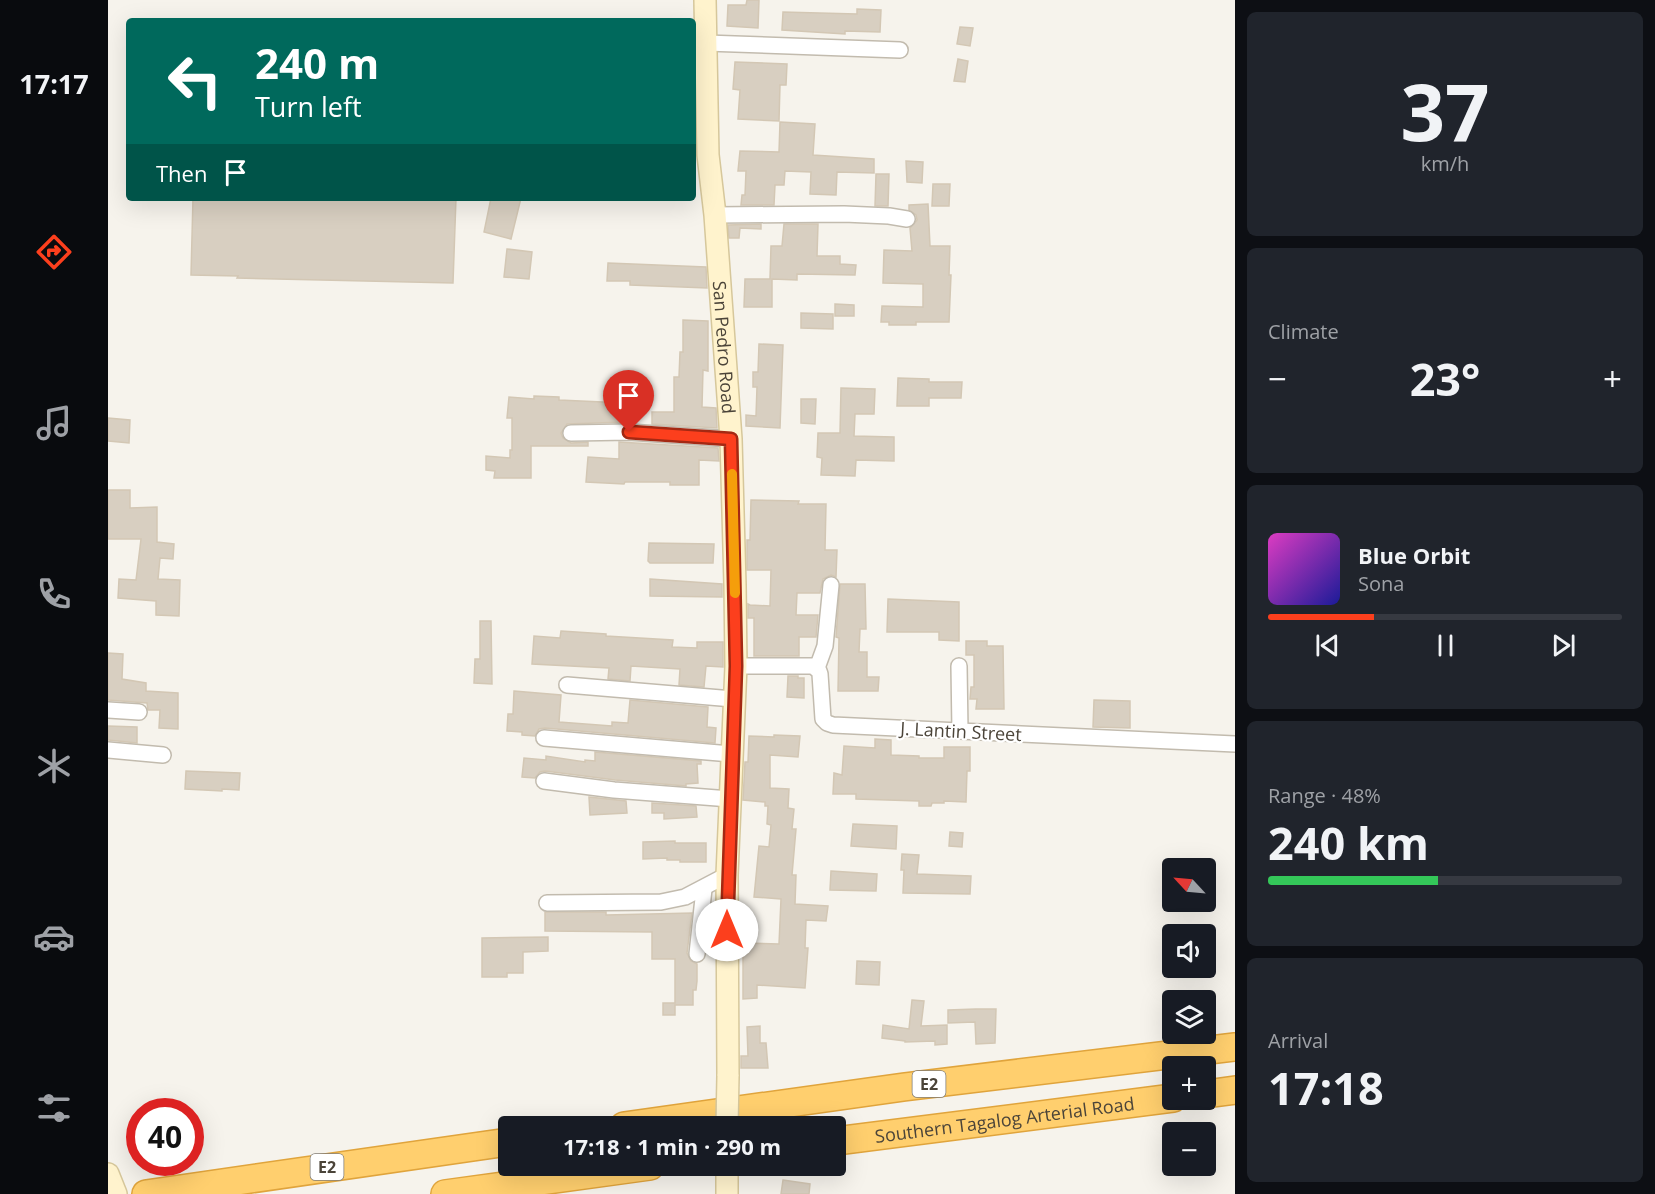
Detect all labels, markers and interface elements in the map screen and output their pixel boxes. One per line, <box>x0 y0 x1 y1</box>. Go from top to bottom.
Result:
text: 240 m <box>255 34 379 91</box>
icon: left <box>156 42 234 120</box>
text: 37 <box>1400 58 1490 164</box>
text: 17:17 <box>19 65 89 102</box>
text: Turn left <box>255 88 362 125</box>
text: km/h <box>1421 150 1469 177</box>
icon: arrive <box>219 156 252 189</box>
text: Then <box>156 158 207 188</box>
icon: directions <box>33 231 75 273</box>
street label: San Pedro Road <box>708 280 741 415</box>
text: Climate <box>1268 318 1339 345</box>
text: 23° <box>1410 348 1480 409</box>
text: − <box>1268 356 1287 401</box>
text: + <box>1603 356 1622 401</box>
pin <box>603 370 654 432</box>
icon: arrive <box>612 379 645 412</box>
icon: music <box>33 402 75 444</box>
text: Blue Orbit <box>1358 540 1470 570</box>
text: Sona <box>1358 570 1404 597</box>
icon: phone <box>33 573 75 615</box>
icon: previous <box>1311 629 1344 662</box>
icon: pause <box>1429 629 1462 662</box>
icon: next <box>1547 629 1580 662</box>
street label: J. Lantin Street <box>898 716 1022 746</box>
icon: climate <box>33 745 75 787</box>
text: Range · 48% <box>1268 782 1381 809</box>
text: 240 km <box>1268 812 1429 873</box>
north arrow <box>1162 858 1216 912</box>
map controls <box>1162 858 1216 1176</box>
position arrow <box>695 898 759 962</box>
icon: car <box>33 916 75 958</box>
button: sound <box>1162 924 1216 978</box>
button: layers <box>1162 990 1216 1044</box>
text: Arrival <box>1268 1027 1328 1054</box>
button: + <box>1162 1056 1216 1110</box>
text: 17:18 <box>1268 1057 1384 1118</box>
road number: E2 <box>912 1071 946 1097</box>
icon: filters <box>33 1087 75 1129</box>
street label: Southern Tagalog Arterial Road <box>873 1091 1136 1148</box>
speed limit sign: 40 <box>126 1098 204 1176</box>
button: − <box>1162 1122 1216 1176</box>
text: 17:18 · 1 min · 290 m <box>563 1131 781 1161</box>
road number: E2 <box>310 1154 344 1180</box>

